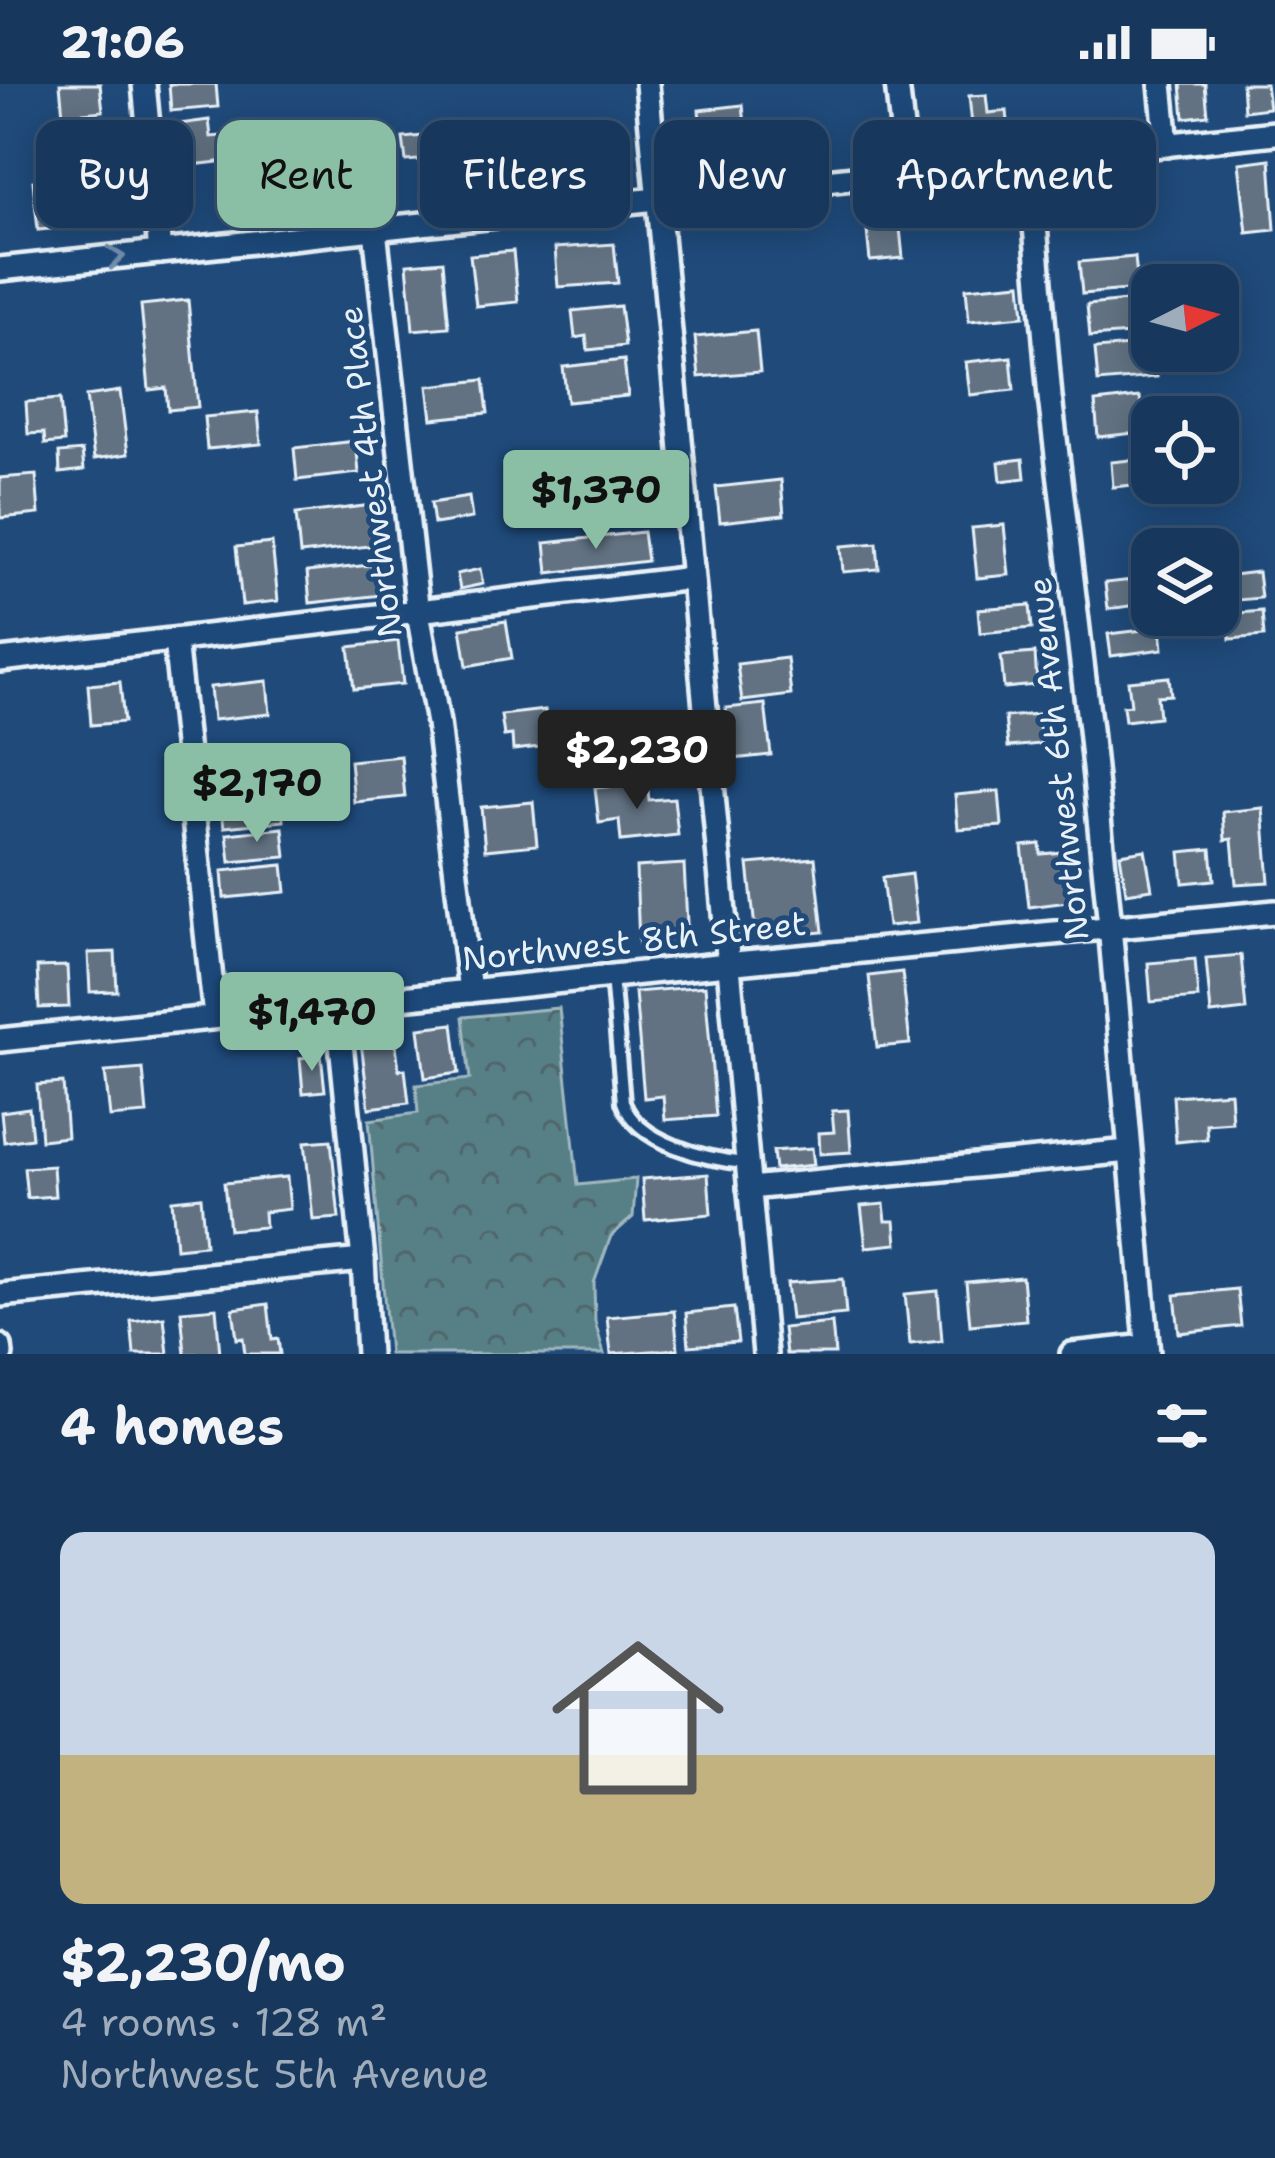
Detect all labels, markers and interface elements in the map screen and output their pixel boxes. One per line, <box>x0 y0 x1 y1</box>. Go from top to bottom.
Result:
text: 21:06 <box>60 12 185 72</box>
chip: Buy <box>36 120 193 228</box>
chip: Rent <box>217 120 396 228</box>
chip: Filters <box>420 120 630 228</box>
chip: New <box>654 120 829 228</box>
chip: Apartment <box>853 120 1156 228</box>
one-way arrow <box>106 244 126 270</box>
north arrow <box>1131 264 1239 372</box>
map controls <box>1131 264 1239 636</box>
street label: Northwest 4th Place <box>327 304 413 640</box>
button: locate <box>1131 396 1239 504</box>
pin: $1,370 <box>498 450 694 552</box>
text: $1,370 <box>530 463 662 515</box>
button: layers <box>1131 528 1239 636</box>
street label: Northwest 6th Avenue <box>1017 575 1099 943</box>
pin: $2,230 <box>539 710 735 812</box>
text: $2,230 <box>565 723 709 775</box>
pin: $2,170 <box>159 743 355 845</box>
text: $2,170 <box>191 756 323 808</box>
street label: Northwest 8th Street <box>460 901 808 981</box>
pin: $1,470 <box>214 972 410 1074</box>
text: $1,470 <box>247 985 377 1037</box>
text: 4 homes <box>60 1392 284 1460</box>
icon: filters <box>1149 1393 1215 1459</box>
icon: home <box>530 1610 746 1826</box>
text: $2,230/mo <box>60 1928 346 1996</box>
text: 4 rooms · 128 m² <box>60 1996 387 2048</box>
text: Northwest 5th Avenue <box>60 2048 489 2100</box>

